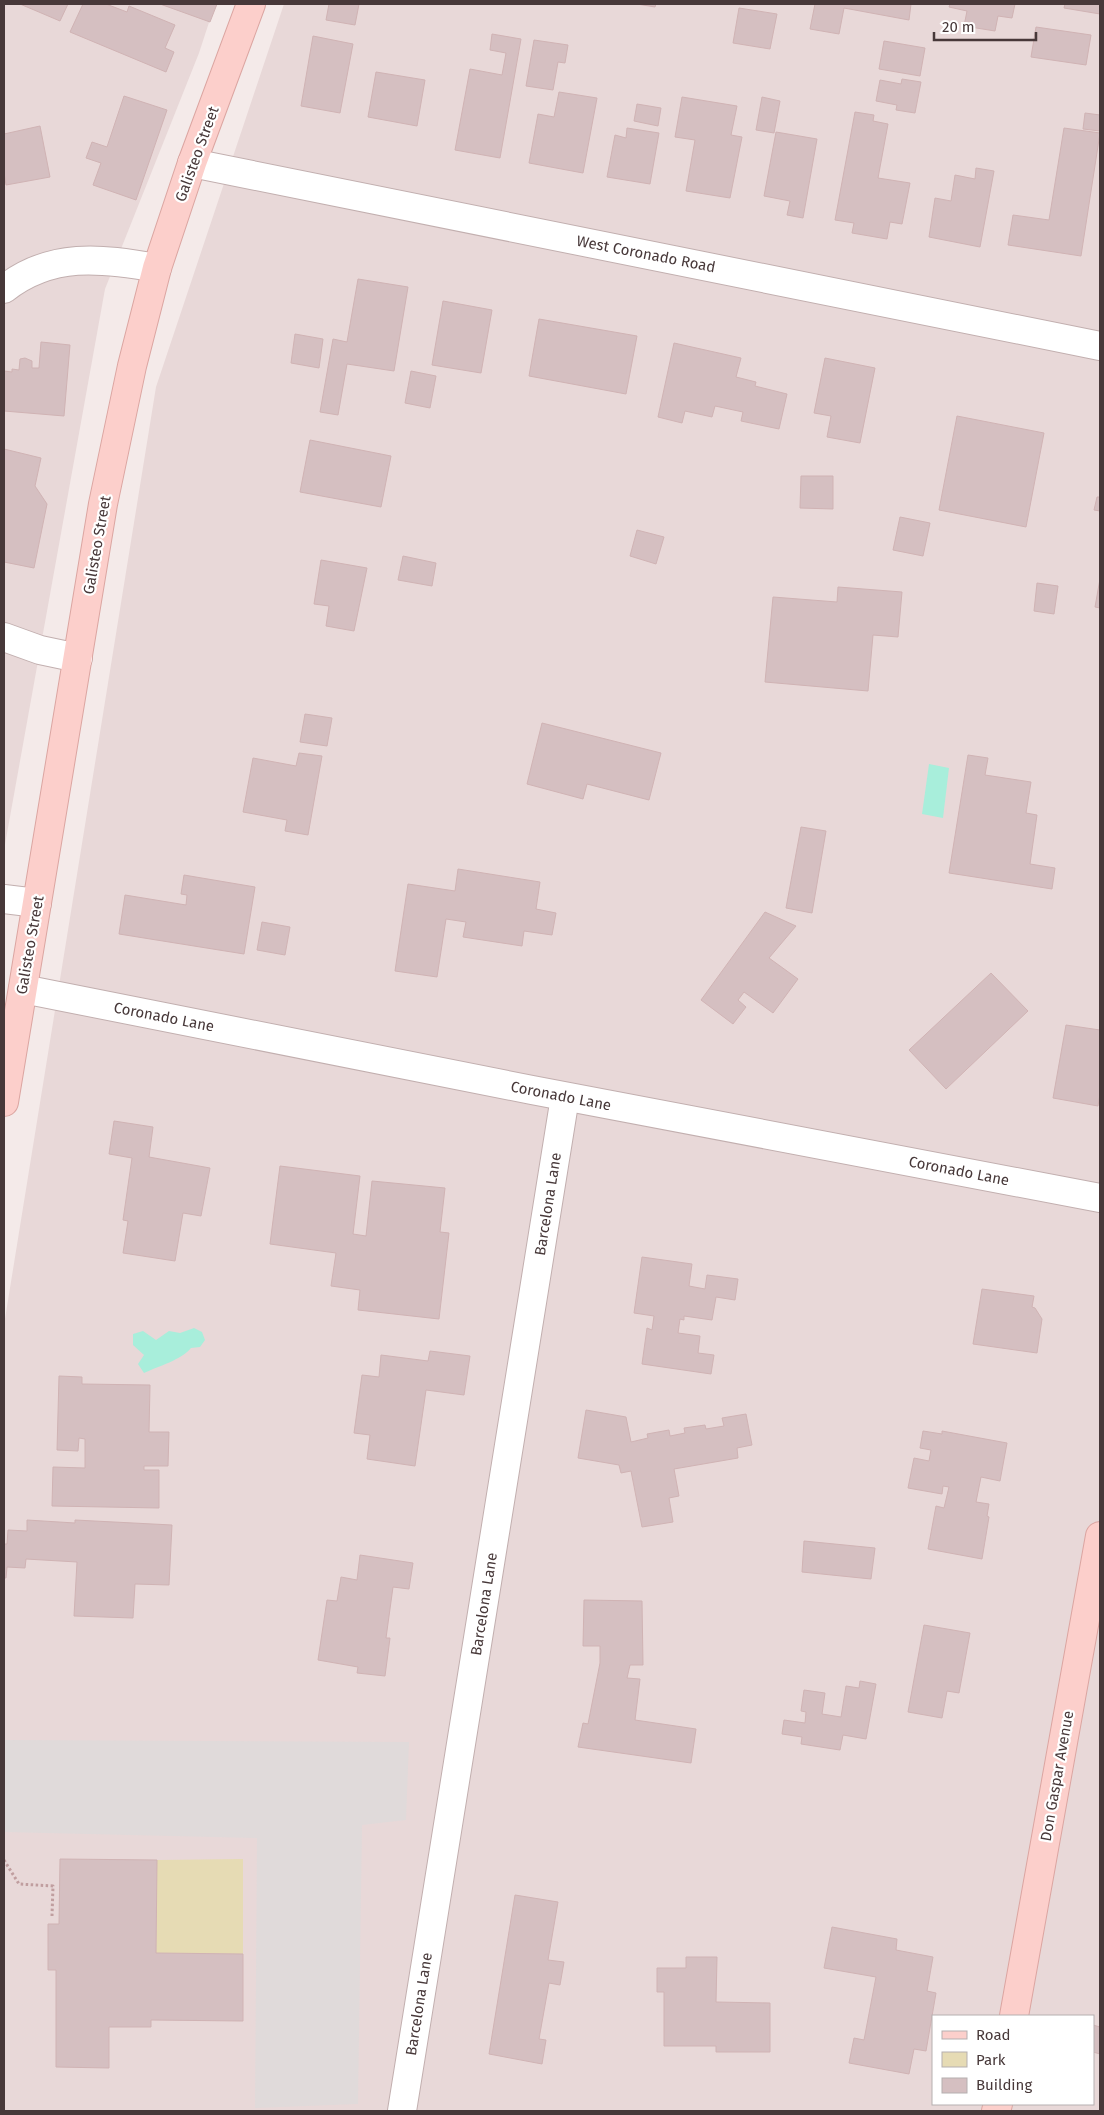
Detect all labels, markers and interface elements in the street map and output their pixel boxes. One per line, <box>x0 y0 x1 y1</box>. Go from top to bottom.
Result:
scale bar <box>934 10 1036 42</box>
text: 20 m <box>942 18 975 36</box>
street label: Galisteo Street <box>171 103 223 204</box>
street label: West Coronado Road <box>575 232 717 276</box>
street label: Galisteo Street <box>79 494 115 596</box>
street label: Galisteo Street <box>12 894 48 996</box>
street label: Coronado Lane <box>112 998 216 1036</box>
street label: Coronado Lane <box>509 1077 613 1115</box>
street label: Barcelona Lane <box>531 1151 565 1257</box>
street label: Coronado Lane <box>907 1152 1011 1190</box>
street label: Barcelona Lane <box>467 1551 501 1657</box>
street label: Don Gaspar Avenue <box>1037 1709 1077 1843</box>
street label: Barcelona Lane <box>402 1951 436 2057</box>
legend <box>932 2015 1094 2105</box>
text: Road <box>976 2026 1011 2044</box>
text: Park <box>976 2051 1006 2069</box>
text: Building <box>976 2076 1032 2094</box>

